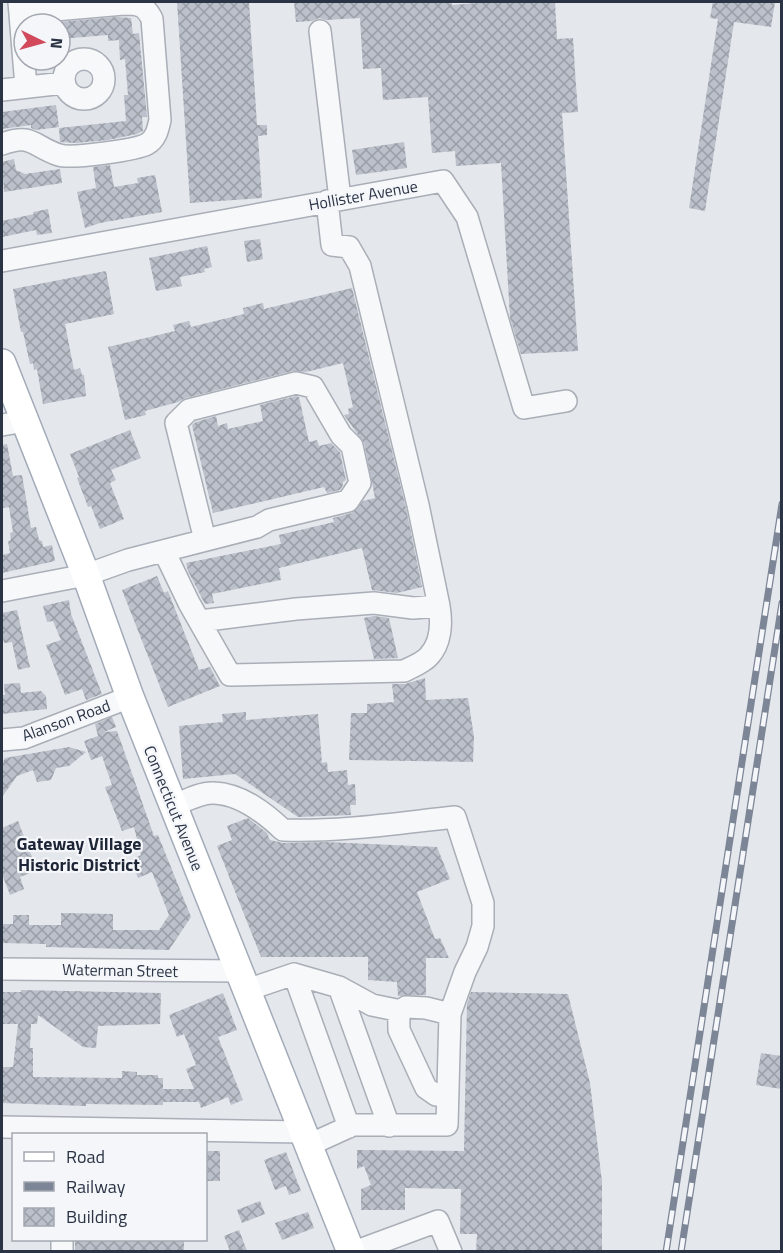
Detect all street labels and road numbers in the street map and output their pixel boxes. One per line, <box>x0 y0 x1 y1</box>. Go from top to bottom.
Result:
street label: Hollister Avenue <box>307 174 419 216</box>
street label: Alanson Road <box>18 693 114 747</box>
street label: Connecticut Avenue <box>138 742 210 874</box>
street label: Waterman Street <box>62 957 179 983</box>

